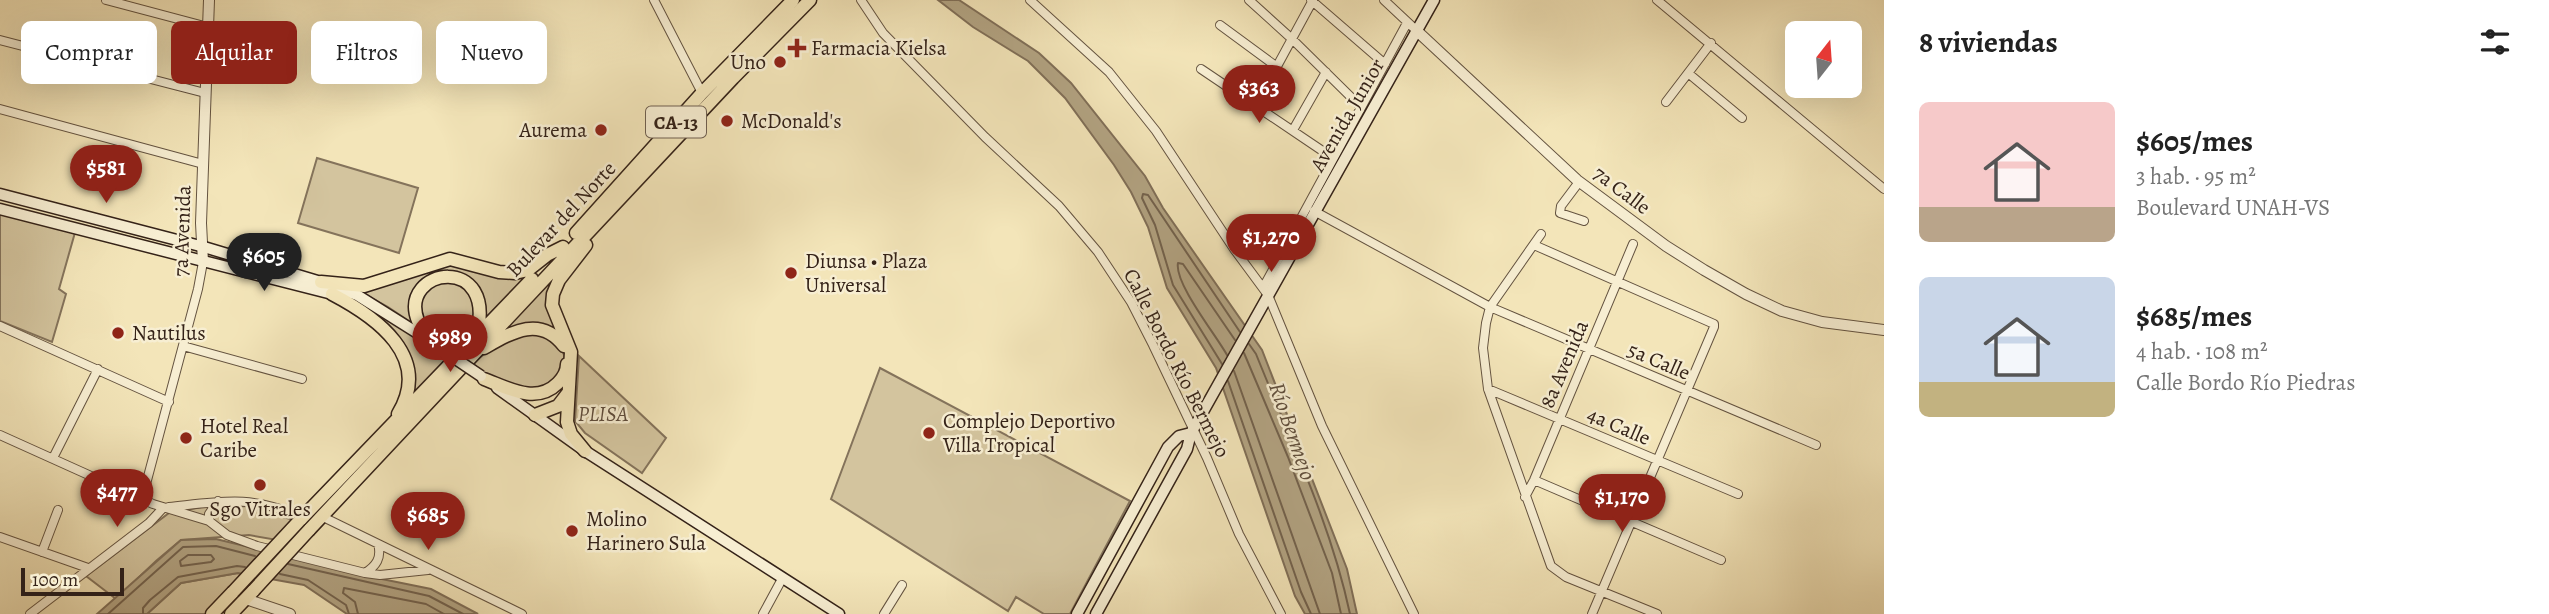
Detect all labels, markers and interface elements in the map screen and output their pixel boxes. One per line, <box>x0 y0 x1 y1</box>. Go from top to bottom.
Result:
chip: Comprar <box>21 21 157 84</box>
chip: Alquilar <box>171 21 297 84</box>
chip: Filtros <box>311 21 422 84</box>
chip: Nuevo <box>436 21 547 84</box>
north arrow <box>1785 21 1862 98</box>
map controls <box>1785 21 1862 98</box>
text: 8 viviendas <box>1919 22 2058 62</box>
icon: filters <box>2476 23 2514 61</box>
place label: Farmacia Kielsa <box>811 34 947 62</box>
marker: Farmacia Kielsa <box>789 40 805 56</box>
place label: Uno <box>730 48 766 76</box>
street label: Avenida Junior <box>1303 53 1391 178</box>
marker: Uno <box>772 54 788 70</box>
pin: $363 <box>1218 66 1300 125</box>
text: $363 <box>1238 72 1280 103</box>
road number: CA-13 <box>646 106 706 138</box>
place label: McDonald's <box>741 107 842 135</box>
marker: McDonald's <box>719 113 735 129</box>
place label: Aurema <box>518 116 587 144</box>
text: $605/mes <box>2136 121 2253 161</box>
marker: Aurema <box>593 122 609 138</box>
icon: home <box>1975 130 2059 214</box>
pin: $581 <box>65 146 147 205</box>
text: $581 <box>86 152 126 183</box>
street label: Bulevar del Norte <box>500 155 622 283</box>
street label: 7a Calle <box>1587 159 1657 221</box>
text: 3 hab. · 95 m² <box>2136 161 2256 192</box>
street label: 7a Avenida <box>166 185 198 277</box>
text: Boulevard UNAH-VS <box>2136 192 2330 223</box>
pin: $1,270 <box>1214 215 1328 274</box>
text: $1,270 <box>1242 221 1300 252</box>
pin: $605 <box>223 233 305 293</box>
text: $605 <box>243 240 285 271</box>
place label: Diunsa • Plaza Universal <box>805 247 928 299</box>
street label: Calle Bordo Río Bermejo <box>1117 264 1237 462</box>
marker: Diunsa • Plaza Universal <box>783 265 799 281</box>
text: $685/mes <box>2136 296 2252 336</box>
icon: home <box>1975 305 2059 389</box>
pin: $989 <box>409 314 491 374</box>
street label: 8a Avenida <box>1533 316 1595 412</box>
place label: Nautilus <box>132 319 206 347</box>
text: $989 <box>428 321 472 352</box>
marker: Nautilus <box>110 325 126 341</box>
street label: 5a Calle <box>1623 335 1695 387</box>
text: 4 hab. · 108 m² <box>2136 336 2268 367</box>
text: Calle Bordo Río Piedras <box>2136 367 2356 398</box>
water label: Río Bermejo <box>1261 378 1324 484</box>
park label: PLISA <box>578 400 629 428</box>
street label: 4a Calle <box>1583 400 1655 452</box>
place label: Complejo Deportivo Villa Tropical <box>942 407 1115 459</box>
place label: Hotel Real Caribe <box>200 412 288 464</box>
marker: Complejo Deportivo Villa Tropical <box>921 425 937 441</box>
marker: Hotel Real Caribe <box>178 430 194 446</box>
pin: $477 <box>76 470 158 529</box>
pin: $1,170 <box>1565 475 1679 534</box>
text: $477 <box>96 476 138 507</box>
marker: Sgo Vitrales <box>252 477 268 493</box>
text: $1,170 <box>1595 481 1649 512</box>
pin: $685 <box>387 492 469 552</box>
place label: Sgo Vitrales <box>209 495 311 523</box>
text: $685 <box>407 499 449 530</box>
place label: Molino Harinero Sula <box>586 505 706 557</box>
marker: Molino Harinero Sula <box>564 523 580 539</box>
scale bar <box>21 565 124 597</box>
text: 100 m <box>32 567 78 593</box>

